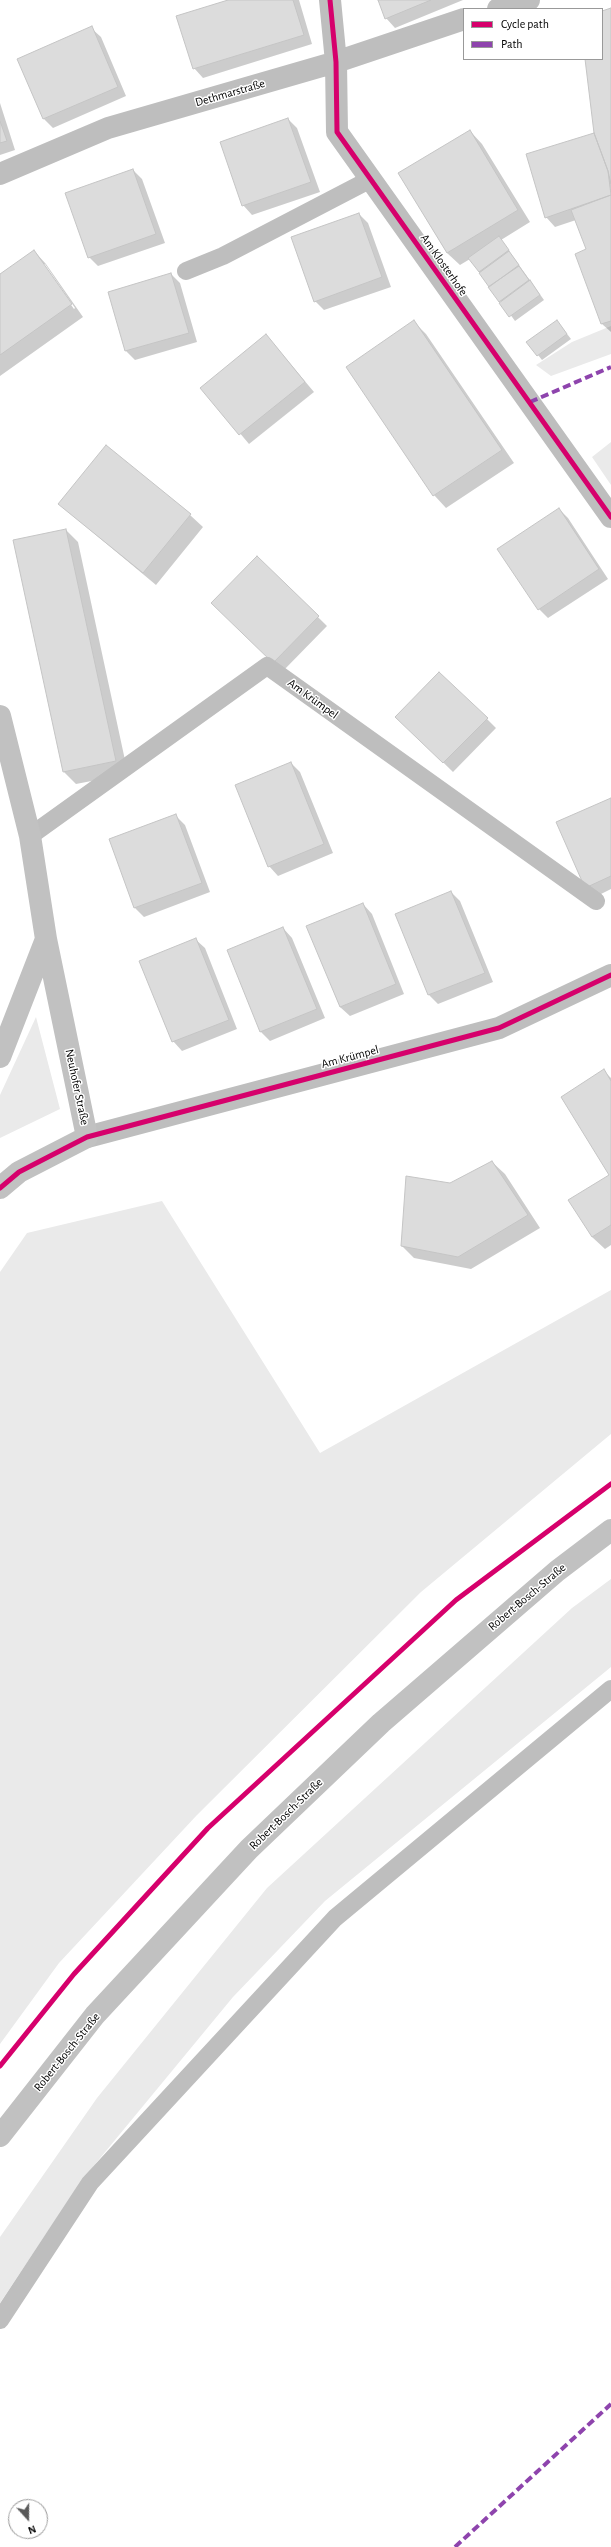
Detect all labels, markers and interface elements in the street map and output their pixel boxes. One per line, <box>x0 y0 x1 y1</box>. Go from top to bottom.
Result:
legend <box>463 8 603 60</box>
text: Cycle path <box>501 18 549 30</box>
text: Path <box>501 38 523 50</box>
street label: Dethmarstraße <box>193 76 267 110</box>
street label: Am Klosterhofe <box>417 231 471 299</box>
street label: Am Krümpel <box>285 676 341 722</box>
street label: Am Krümpel <box>320 1042 380 1072</box>
street label: Neuhofer Straße <box>62 1048 92 1126</box>
street label: Robert-Bosch-Straße <box>485 1560 569 1634</box>
street label: Robert-Bosch-Straße <box>246 1775 326 1853</box>
street label: Robert-Bosch-Straße <box>31 2010 103 2094</box>
north arrow <box>8 2499 48 2539</box>
text: N <box>27 2523 38 2536</box>

